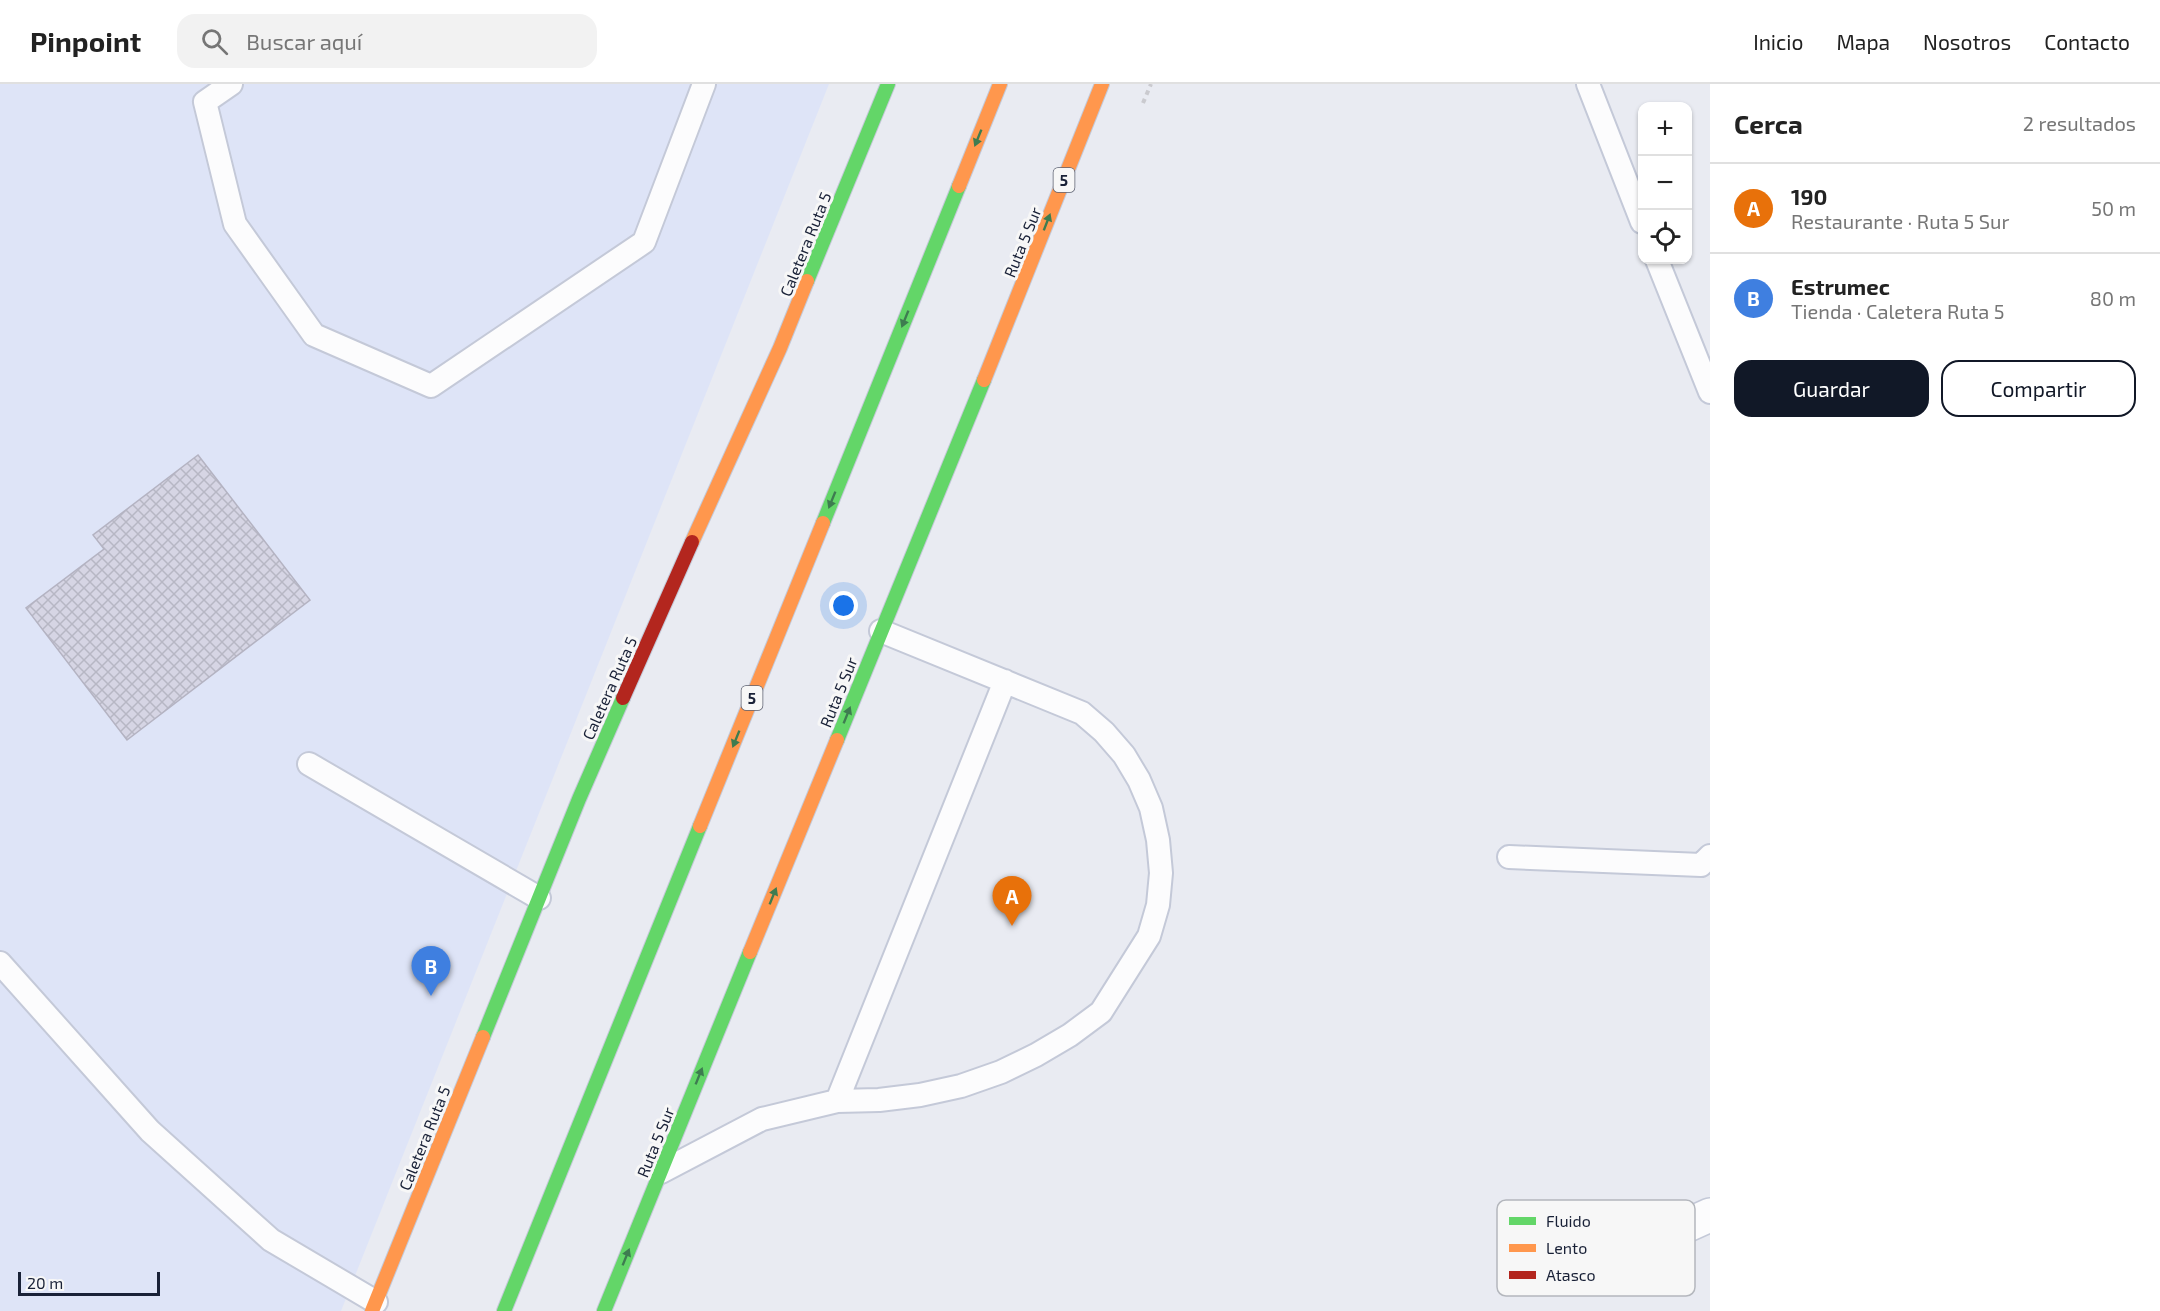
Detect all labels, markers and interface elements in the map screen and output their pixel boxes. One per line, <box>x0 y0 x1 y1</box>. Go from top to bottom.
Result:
search box <box>177 14 597 68</box>
text: Pinpoint <box>30 24 141 58</box>
icon: search <box>198 25 231 58</box>
text: Buscar aquí <box>246 28 362 54</box>
text: Inicio <box>1753 29 1803 54</box>
text: Mapa <box>1836 29 1890 54</box>
text: Nosotros <box>1923 29 2011 54</box>
text: Contacto <box>2044 29 2130 54</box>
map controls <box>1638 102 1692 264</box>
button: + <box>1638 102 1692 156</box>
text: Cerca <box>1734 108 1803 139</box>
text: 2 resultados <box>2023 111 2136 135</box>
one-way arrow <box>973 129 983 147</box>
button: − <box>1638 156 1692 210</box>
road number: 5 <box>1054 168 1074 192</box>
text: 190 <box>1791 183 1827 209</box>
street label: Caletera Ruta 5 <box>775 189 835 299</box>
text: A <box>1747 196 1760 220</box>
text: 50 m <box>2091 196 2136 220</box>
street label: Ruta 5 Sur <box>999 204 1045 280</box>
text: Restaurante · Ruta 5 Sur <box>1791 209 2009 233</box>
button: locate <box>1638 210 1692 264</box>
one-way arrow <box>1043 213 1053 231</box>
text: Estrumec <box>1791 273 1890 299</box>
text: B <box>1747 286 1760 310</box>
text: 80 m <box>2090 286 2136 310</box>
text: Tienda · Caletera Ruta 5 <box>1791 299 2004 323</box>
one-way arrow <box>900 310 909 328</box>
button: Guardar <box>1734 360 1929 417</box>
button: Compartir <box>1941 360 2136 417</box>
one-way arrow <box>827 491 836 509</box>
your location <box>829 591 858 620</box>
street label: Caletera Ruta 5 <box>578 634 640 742</box>
street label: Ruta 5 Sur <box>815 654 861 730</box>
road number: 5 <box>742 686 762 710</box>
one-way arrow <box>843 706 852 724</box>
one-way arrow <box>730 730 740 748</box>
pin: A <box>992 876 1032 926</box>
one-way arrow <box>768 886 778 904</box>
pin: B <box>412 946 450 996</box>
one-way arrow <box>695 1067 705 1085</box>
street label: Caletera Ruta 5 <box>394 1083 454 1193</box>
street label: Ruta 5 Sur <box>632 1104 678 1180</box>
legend <box>1497 1200 1695 1296</box>
text: Fluido <box>1546 1211 1591 1230</box>
text: Lento <box>1546 1238 1587 1257</box>
one-way arrow <box>622 1248 631 1266</box>
text: Atasco <box>1546 1265 1596 1284</box>
scale bar <box>18 1269 160 1296</box>
text: 20 m <box>27 1273 63 1292</box>

